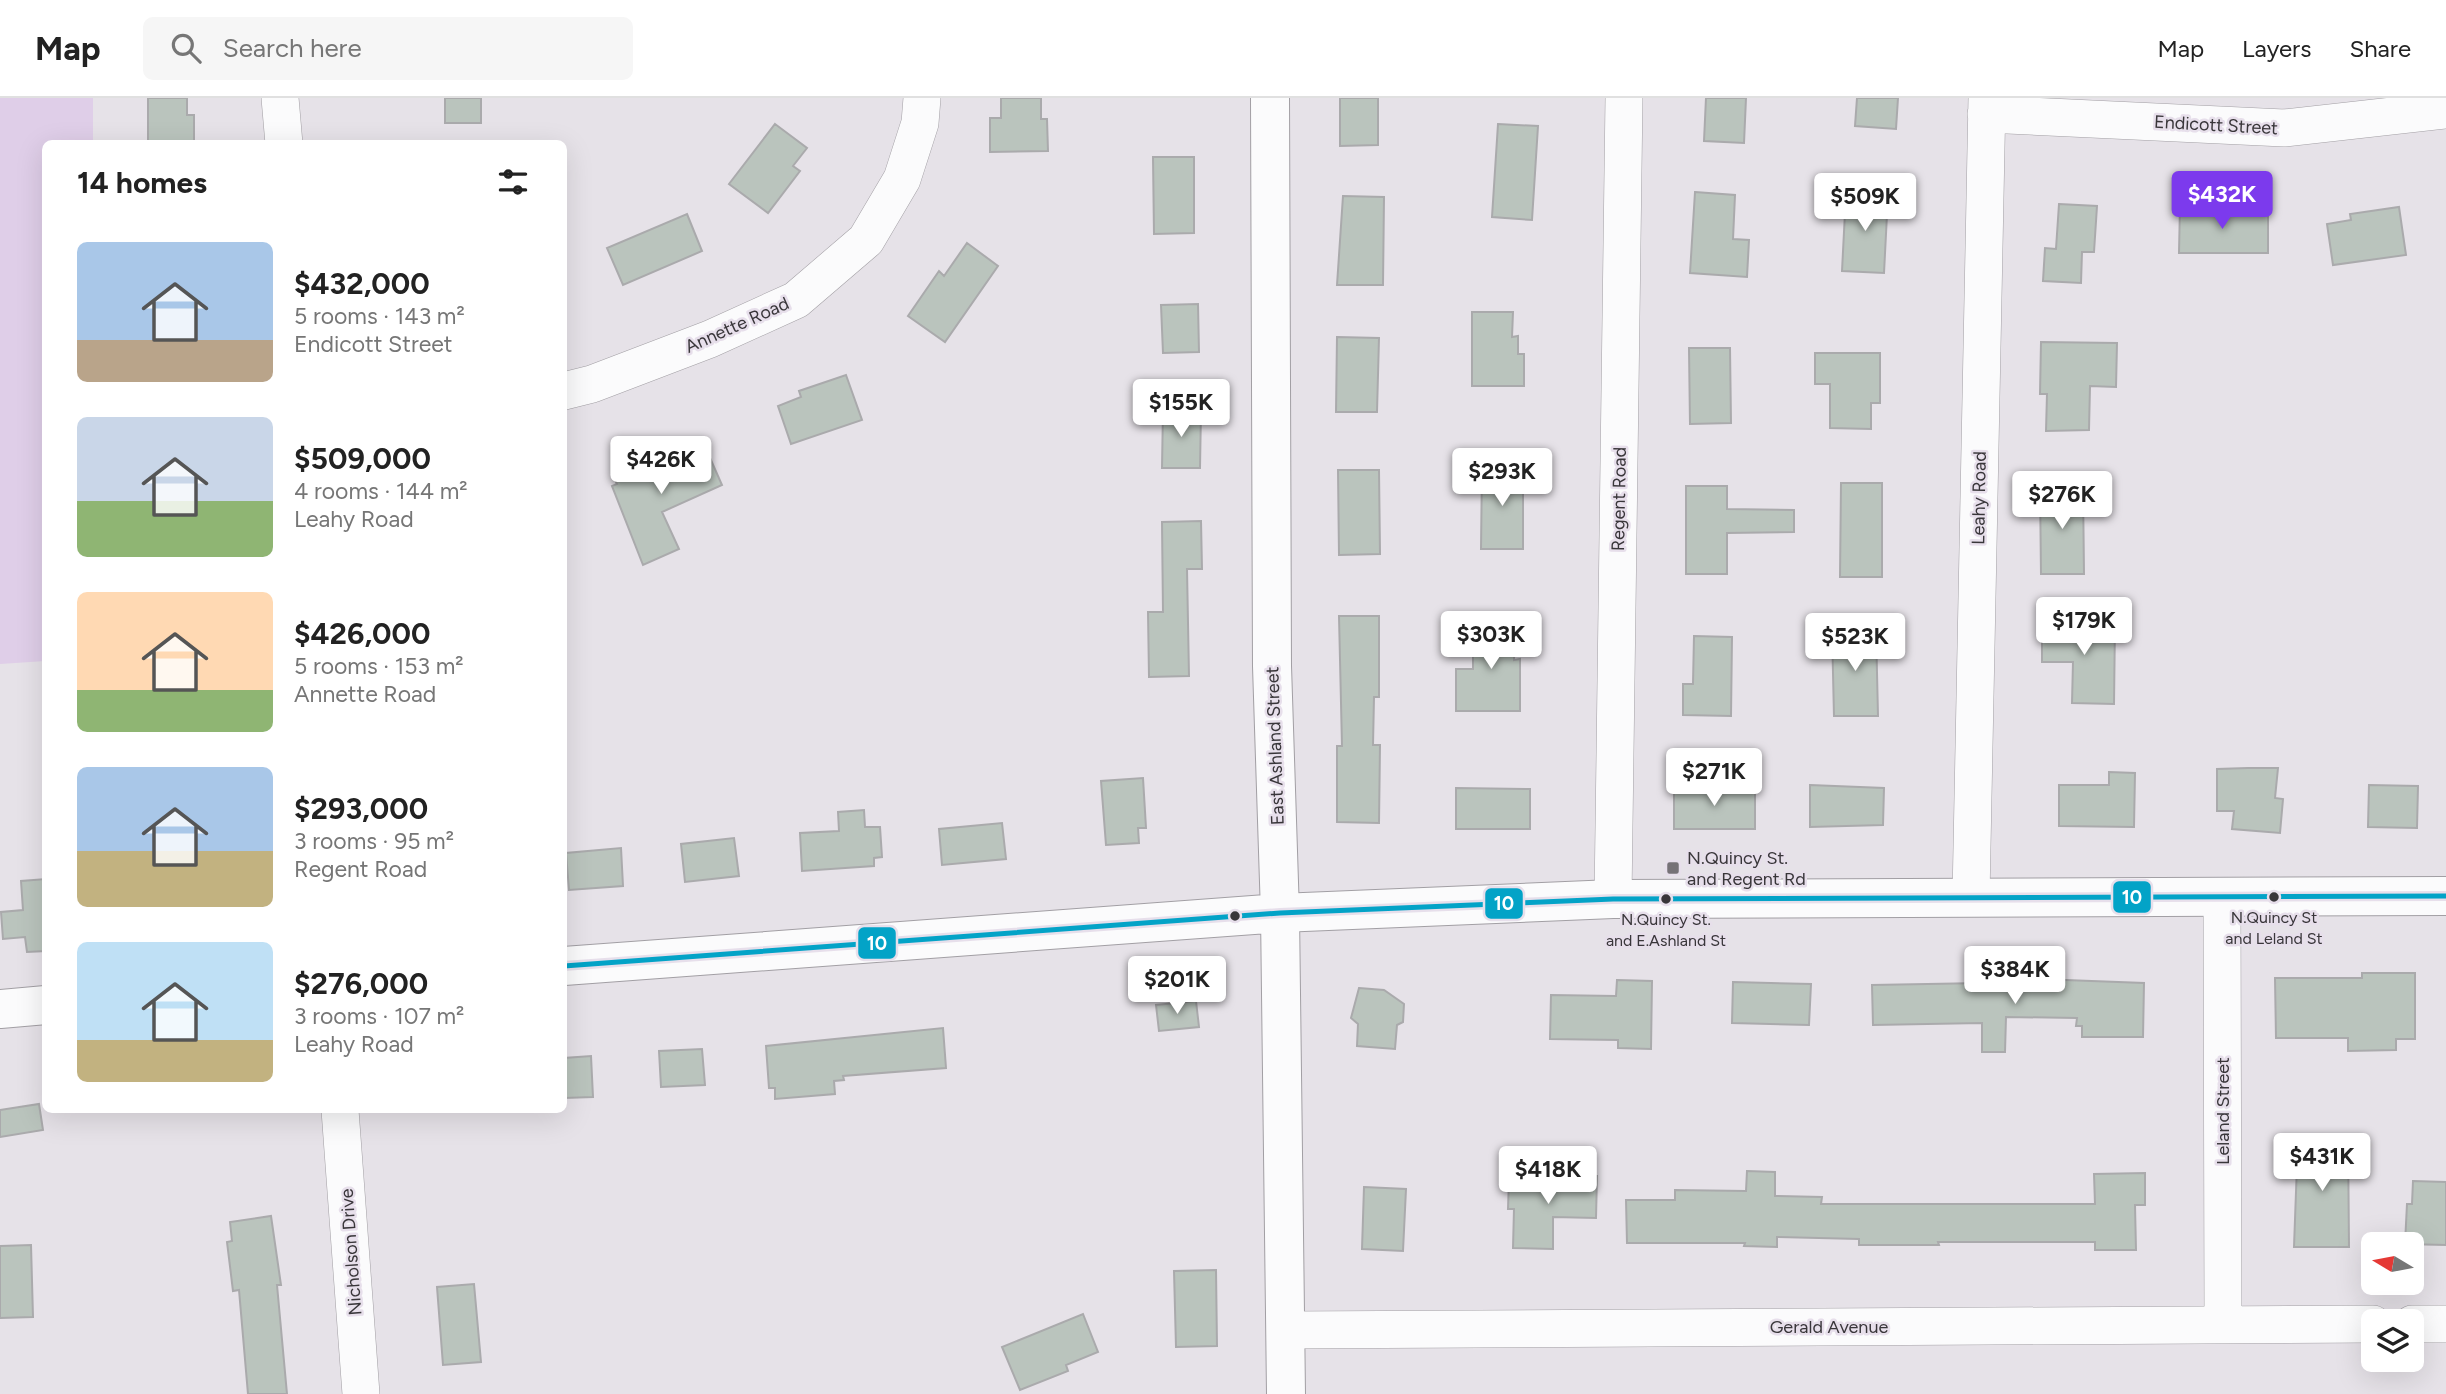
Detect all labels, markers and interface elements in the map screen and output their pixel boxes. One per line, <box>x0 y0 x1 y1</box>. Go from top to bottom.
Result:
search box <box>143 17 633 80</box>
text: Map <box>35 29 101 68</box>
icon: search <box>167 29 205 67</box>
text: Search here <box>223 32 362 64</box>
text: Map <box>2157 34 2204 63</box>
text: Layers <box>2242 34 2311 63</box>
text: Share <box>2349 34 2411 63</box>
street label: Endicott Street <box>2153 111 2279 139</box>
icon: filters <box>494 163 532 201</box>
text: 14 homes <box>77 164 207 201</box>
pin: $432K <box>2173 172 2271 231</box>
pin: $509K <box>1816 174 1914 233</box>
text: $432K <box>2188 180 2256 208</box>
text: $509K <box>1830 182 1900 210</box>
text: $432,000 <box>294 265 430 302</box>
icon: home <box>133 270 217 354</box>
street label: Annette Road <box>682 292 792 358</box>
text: 5 rooms · 143 m² <box>294 302 465 330</box>
text: Endicott Street <box>294 330 453 358</box>
pin: $155K <box>1132 380 1230 439</box>
text: $155K <box>1149 388 1213 416</box>
pin: $426K <box>612 436 710 496</box>
text: $509,000 <box>294 440 431 477</box>
icon: home <box>133 445 217 529</box>
text: $426K <box>626 445 696 473</box>
street label: Regent Road <box>1607 447 1631 551</box>
pin: $293K <box>1453 448 1551 508</box>
street label: Leahy Road <box>1967 451 1991 545</box>
text: $293K <box>1468 457 1536 485</box>
pin: $276K <box>2013 472 2111 531</box>
text: 4 rooms · 144 m² <box>294 477 468 505</box>
text: $276K <box>2028 480 2096 508</box>
text: Leahy Road <box>294 505 414 533</box>
pin: $179K <box>2035 598 2133 657</box>
text: $179K <box>2052 606 2116 634</box>
pin: $303K <box>1442 612 1540 671</box>
pin: $523K <box>1806 614 1904 673</box>
text: $426,000 <box>294 615 430 652</box>
icon: home <box>133 620 217 704</box>
text: $303K <box>1457 620 1525 648</box>
text: $523K <box>1821 622 1889 650</box>
text: 5 rooms · 153 m² <box>294 652 464 680</box>
street label: East Ashland Street <box>1261 666 1289 826</box>
text: Annette Road <box>294 680 436 708</box>
pin: $271K <box>1665 748 1763 808</box>
text: $271K <box>1682 757 1746 785</box>
text: $293,000 <box>294 790 428 827</box>
icon: home <box>133 795 217 879</box>
text: 3 rooms · 95 m² <box>294 827 454 855</box>
place label: N.Quincy St. and Regent Rd <box>1687 847 1806 890</box>
text: Regent Road <box>294 855 427 883</box>
marker: N.Quincy St. and Regent Rd <box>1665 860 1681 876</box>
line badge: 10 <box>2112 880 2152 914</box>
text: 10 <box>2122 886 2142 909</box>
line badge: 10 <box>1484 887 1524 920</box>
marker: N.Quincy St and Leland St <box>2267 890 2281 904</box>
text: 10 <box>1494 892 1514 915</box>
marker: N.Quincy St. and E.Ashland St <box>1659 892 1673 906</box>
place label: N.Quincy St and Leland St <box>2225 908 2323 948</box>
unlabelled marker <box>1228 909 1242 923</box>
place label: N.Quincy St. and E.Ashland St <box>1606 910 1726 950</box>
line badge: 10 <box>857 926 897 960</box>
text: 10 <box>867 932 887 955</box>
pin: $384K <box>1966 946 2064 1006</box>
text: $384K <box>1980 955 2050 983</box>
pin: $201K <box>1128 956 1226 1016</box>
text: $276,000 <box>294 965 428 1002</box>
text: $201K <box>1144 965 1210 993</box>
icon: home <box>133 970 217 1054</box>
text: 3 rooms · 107 m² <box>294 1002 464 1030</box>
text: Leahy Road <box>294 1030 414 1058</box>
street label: Leland Street <box>2212 1057 2234 1165</box>
pin: $431K <box>2273 1134 2371 1193</box>
text: $431K <box>2289 1142 2355 1170</box>
pin: $418K <box>1499 1146 1597 1206</box>
text: $418K <box>1515 1155 1581 1183</box>
street label: Nicholson Drive <box>336 1188 366 1316</box>
north arrow <box>2361 1232 2424 1295</box>
map controls <box>2361 1232 2424 1372</box>
button: layers <box>2361 1309 2424 1372</box>
street label: Gerald Avenue <box>1770 1316 1888 1338</box>

